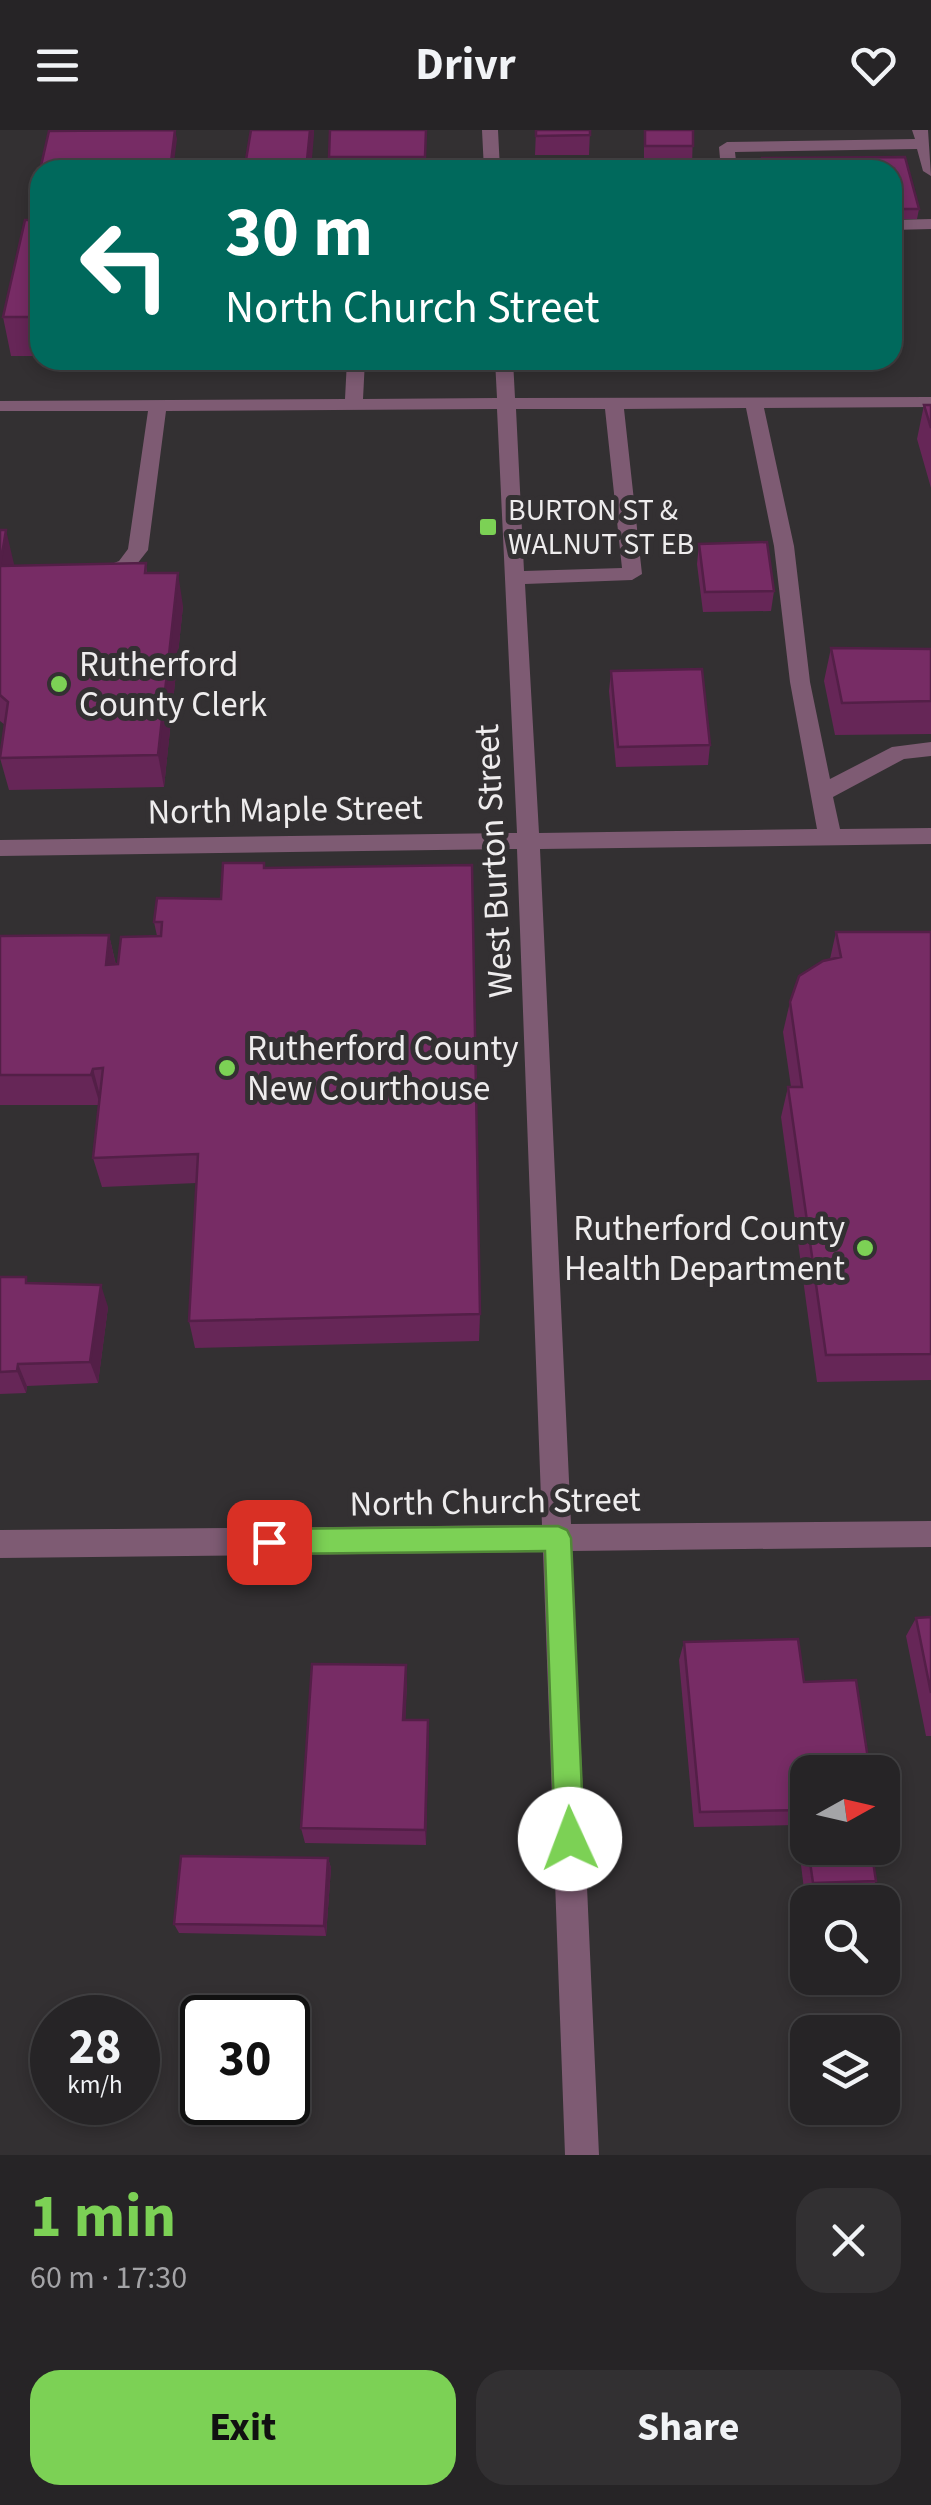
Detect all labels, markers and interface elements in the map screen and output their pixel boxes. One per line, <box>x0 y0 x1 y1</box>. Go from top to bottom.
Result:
text: Drivr <box>415 33 516 97</box>
icon: menu <box>30 38 85 93</box>
icon: heart <box>846 38 901 93</box>
text: 30 m <box>225 183 373 283</box>
icon: left <box>60 200 190 330</box>
text: North Church Street <box>225 276 599 340</box>
place label: BURTON ST & WALNUT ST EB <box>508 489 694 566</box>
marker: BURTON ST & WALNUT ST EB <box>477 516 499 538</box>
place label: Rutherford County Clerk <box>79 640 268 730</box>
marker: Rutherford County Clerk <box>48 673 70 695</box>
street label: West Burton Street <box>462 723 526 999</box>
street label: North Maple Street <box>147 783 423 837</box>
place label: Rutherford County New Courthouse <box>247 1024 519 1114</box>
marker: Rutherford County New Courthouse <box>216 1057 238 1079</box>
place label: Rutherford County Health Department <box>564 1204 845 1294</box>
marker: Rutherford County Health Department <box>854 1237 876 1259</box>
street label: North Church Street <box>349 1474 641 1530</box>
pin <box>227 1500 312 1585</box>
icon: arrive <box>242 1515 297 1570</box>
north arrow <box>790 1755 900 1865</box>
map controls <box>790 1755 900 2125</box>
position arrow <box>518 1787 622 1891</box>
button: search <box>790 1885 900 1995</box>
speed limit sign: 30 <box>180 1995 310 2125</box>
text: 28 <box>69 2012 121 2083</box>
button: layers <box>790 2015 900 2125</box>
text: km/h <box>67 2067 123 2103</box>
text: 1 min <box>30 2175 176 2260</box>
button: close <box>796 2188 901 2293</box>
text: 60 m · 17:30 <box>30 2255 187 2301</box>
button: Exit <box>30 2370 456 2485</box>
button: Share <box>476 2370 901 2485</box>

